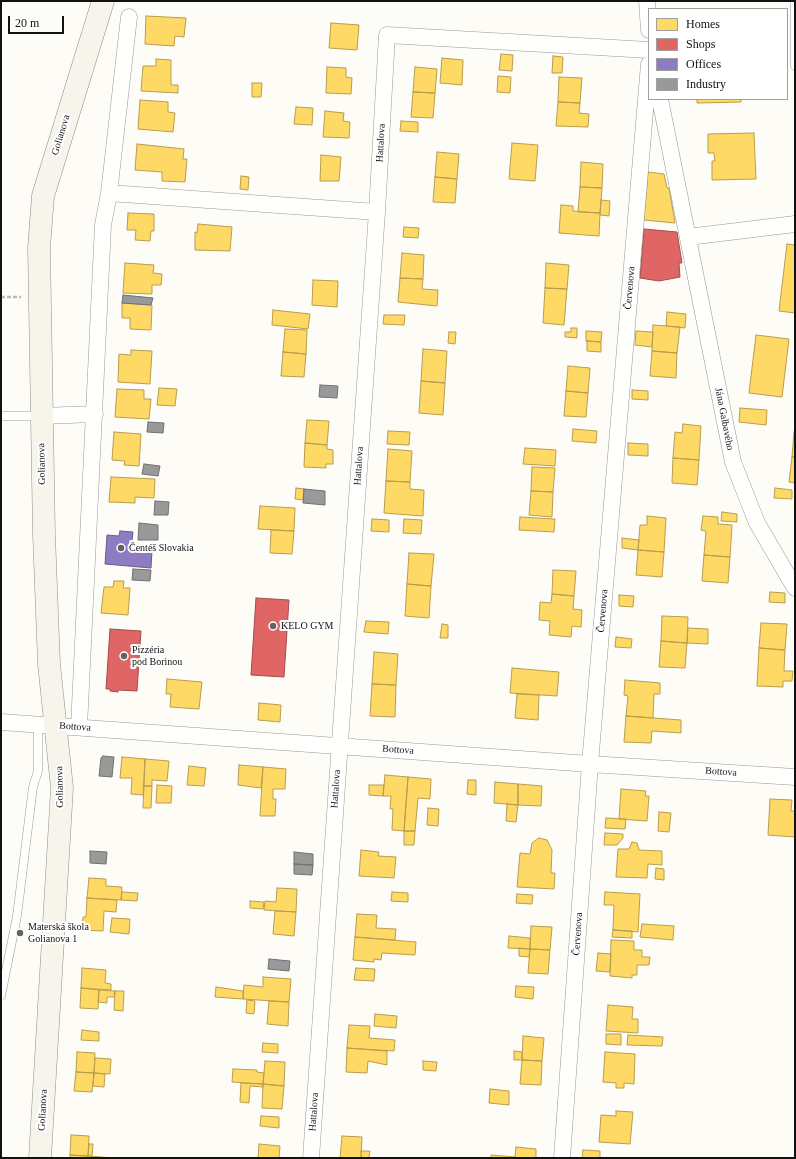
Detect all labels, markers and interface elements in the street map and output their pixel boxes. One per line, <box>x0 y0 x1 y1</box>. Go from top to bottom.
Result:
scale bar <box>10 8 66 34</box>
legend <box>648 8 788 100</box>
text: 20 m <box>15 16 39 30</box>
text: Homes <box>686 17 720 31</box>
text: Shops <box>686 37 715 51</box>
text: Offices <box>686 57 721 71</box>
text: Industry <box>686 77 726 91</box>
street label: Golianova <box>49 113 73 157</box>
street label: Hattalova <box>374 123 388 163</box>
street label: Červenova <box>622 266 638 310</box>
street label: Jána Galbavého <box>712 387 736 451</box>
street label: Golianova <box>36 443 48 485</box>
street label: Hattalova <box>352 446 366 486</box>
place label: Čentéš Slovakia <box>129 542 194 554</box>
marker: Čentéš Slovakia <box>116 543 126 553</box>
street label: Červenova <box>595 589 611 633</box>
place label: KELO GYM <box>281 620 333 632</box>
marker: KELO GYM <box>268 621 278 631</box>
place label: Pizzéria pod Borinou <box>132 644 182 668</box>
marker: Pizzéria pod Borinou <box>119 651 129 661</box>
street label: Bottova <box>59 720 91 734</box>
street label: Bottova <box>382 743 414 757</box>
street label: Bottova <box>705 765 737 779</box>
street label: Golianova <box>54 766 66 808</box>
street label: Hattalova <box>329 769 343 809</box>
street label: Červenova <box>571 912 585 956</box>
place label: Materská škola Golianova 1 <box>28 921 89 944</box>
marker: Materská škola Golianova 1 <box>15 928 25 938</box>
street label: Golianova <box>36 1089 50 1131</box>
street label: Hattalova <box>307 1092 321 1132</box>

